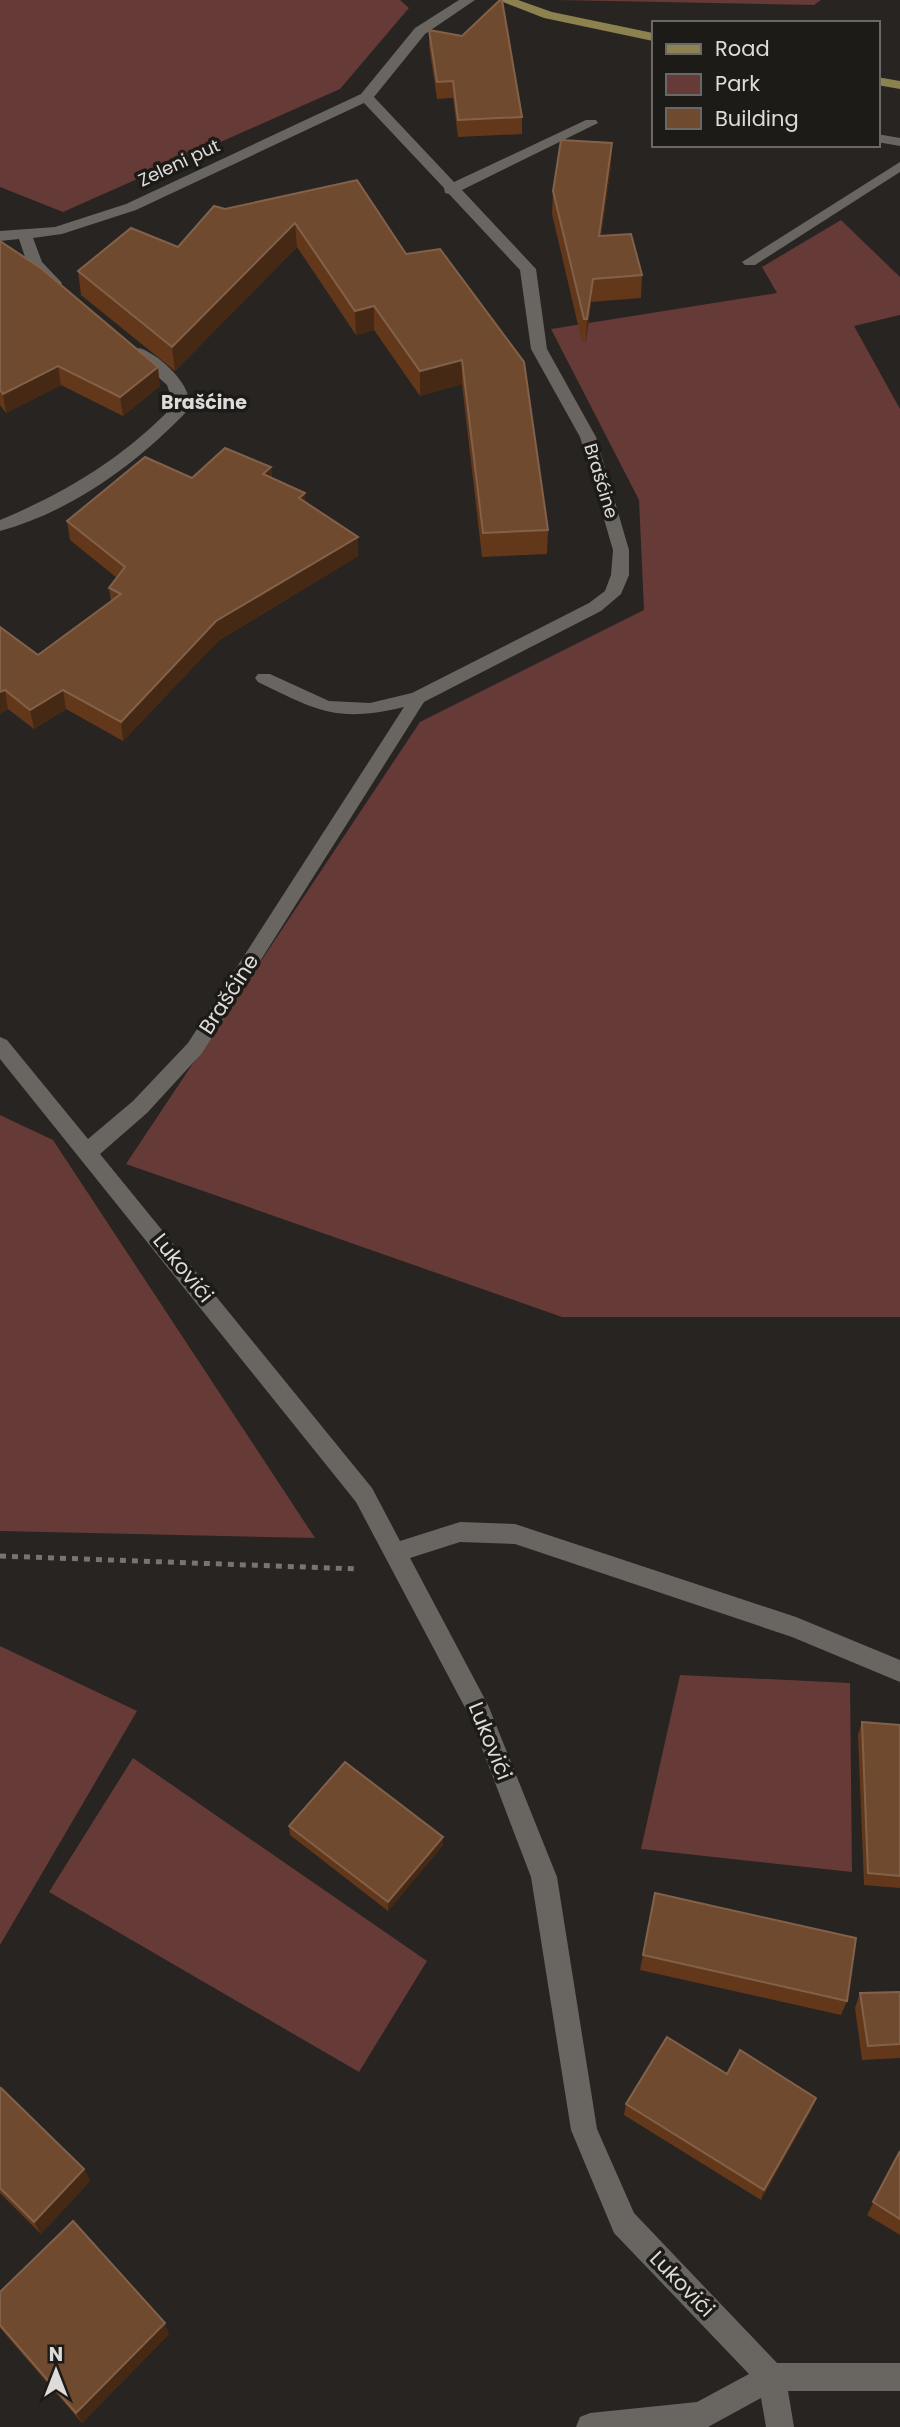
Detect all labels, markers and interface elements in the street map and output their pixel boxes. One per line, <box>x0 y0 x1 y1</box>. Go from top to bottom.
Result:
legend <box>652 21 879 147</box>
text: Road <box>715 34 770 63</box>
text: Park <box>715 69 760 98</box>
text: Building <box>715 104 799 133</box>
street label: Zeleni put <box>134 133 224 192</box>
district label: Brašćine <box>161 389 247 416</box>
street label: Brašćine <box>578 440 625 521</box>
street label: Brašćine <box>192 948 265 1039</box>
street label: Lukovići <box>146 1227 220 1309</box>
street label: Lukovići <box>462 1698 519 1784</box>
street label: Lukovići <box>644 2244 721 2323</box>
north arrow <box>21 2336 91 2406</box>
text: N <box>49 2341 63 2368</box>

